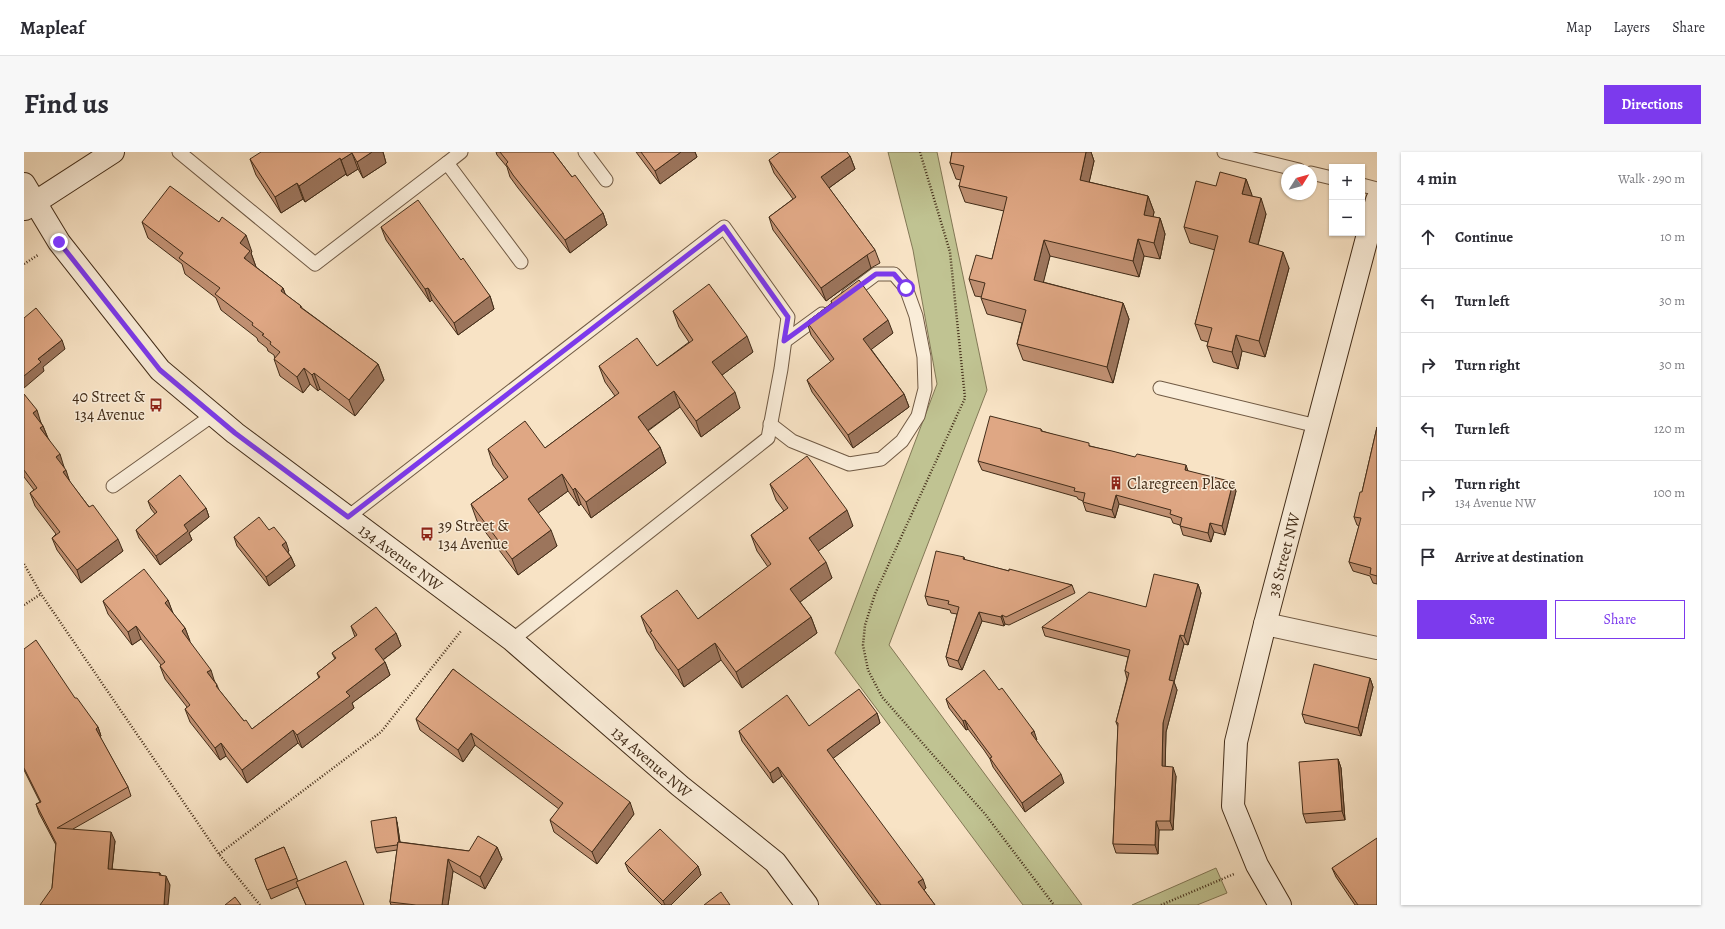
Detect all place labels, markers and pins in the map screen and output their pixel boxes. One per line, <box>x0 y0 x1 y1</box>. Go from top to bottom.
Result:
place label: 40 Street & 134 Avenue <box>72 386 146 426</box>
bus stop icon: 40 Street & 134 Avenue <box>148 397 164 413</box>
place label: Claregreen Place <box>1127 473 1236 495</box>
building icon: Claregreen Place <box>1108 475 1124 491</box>
place label: 39 Street & 134 Avenue <box>438 515 510 555</box>
bus stop icon: 39 Street & 134 Avenue <box>419 526 435 542</box>

